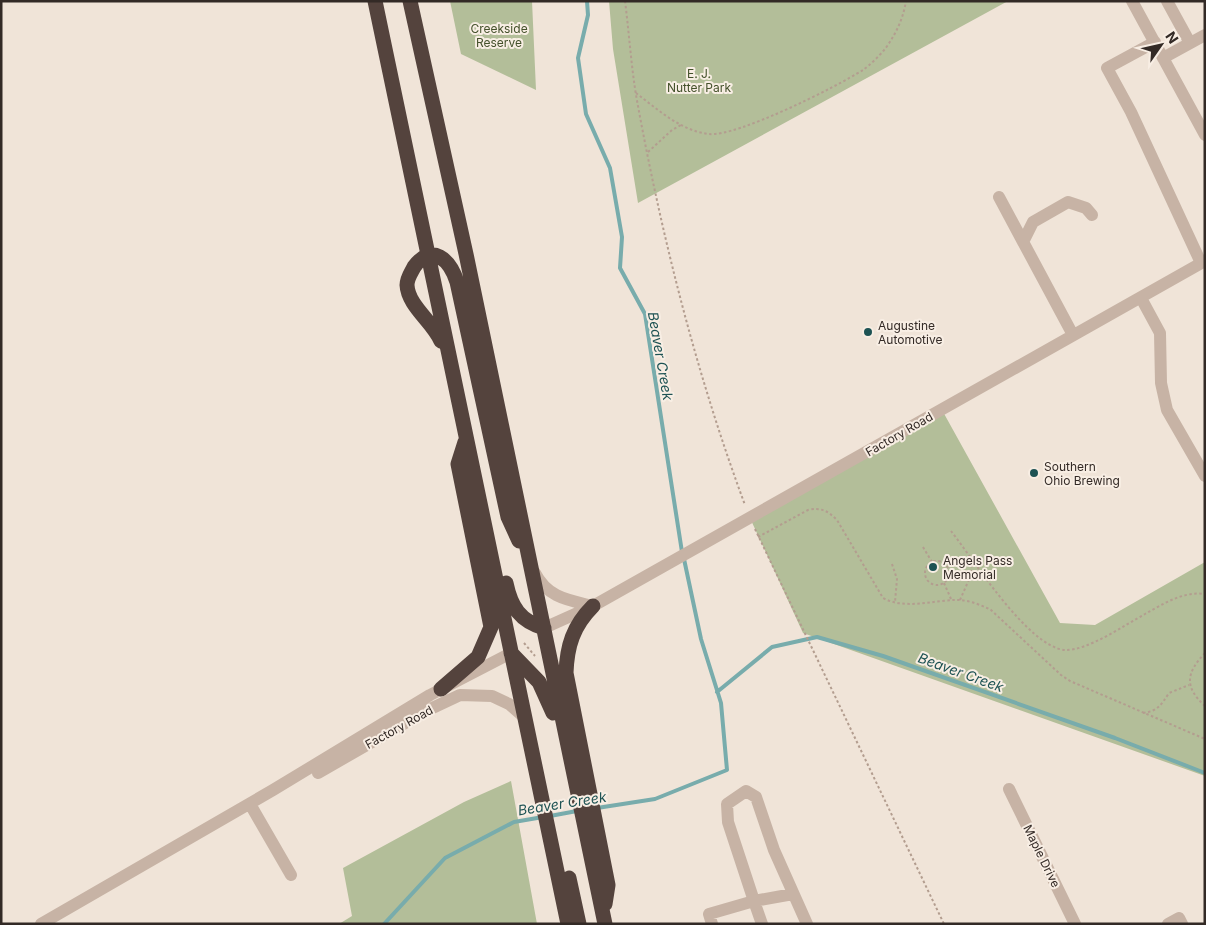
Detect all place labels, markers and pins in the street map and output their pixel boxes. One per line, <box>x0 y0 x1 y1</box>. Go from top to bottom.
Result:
place label: Augustine Automotive <box>878 318 942 347</box>
marker: Augustine Automotive <box>862 326 874 338</box>
place label: Southern Ohio Brewing <box>1044 459 1120 488</box>
marker: Southern Ohio Brewing <box>1028 467 1040 479</box>
place label: Angels Pass Memorial <box>943 553 1012 582</box>
marker: Angels Pass Memorial <box>927 561 939 573</box>

